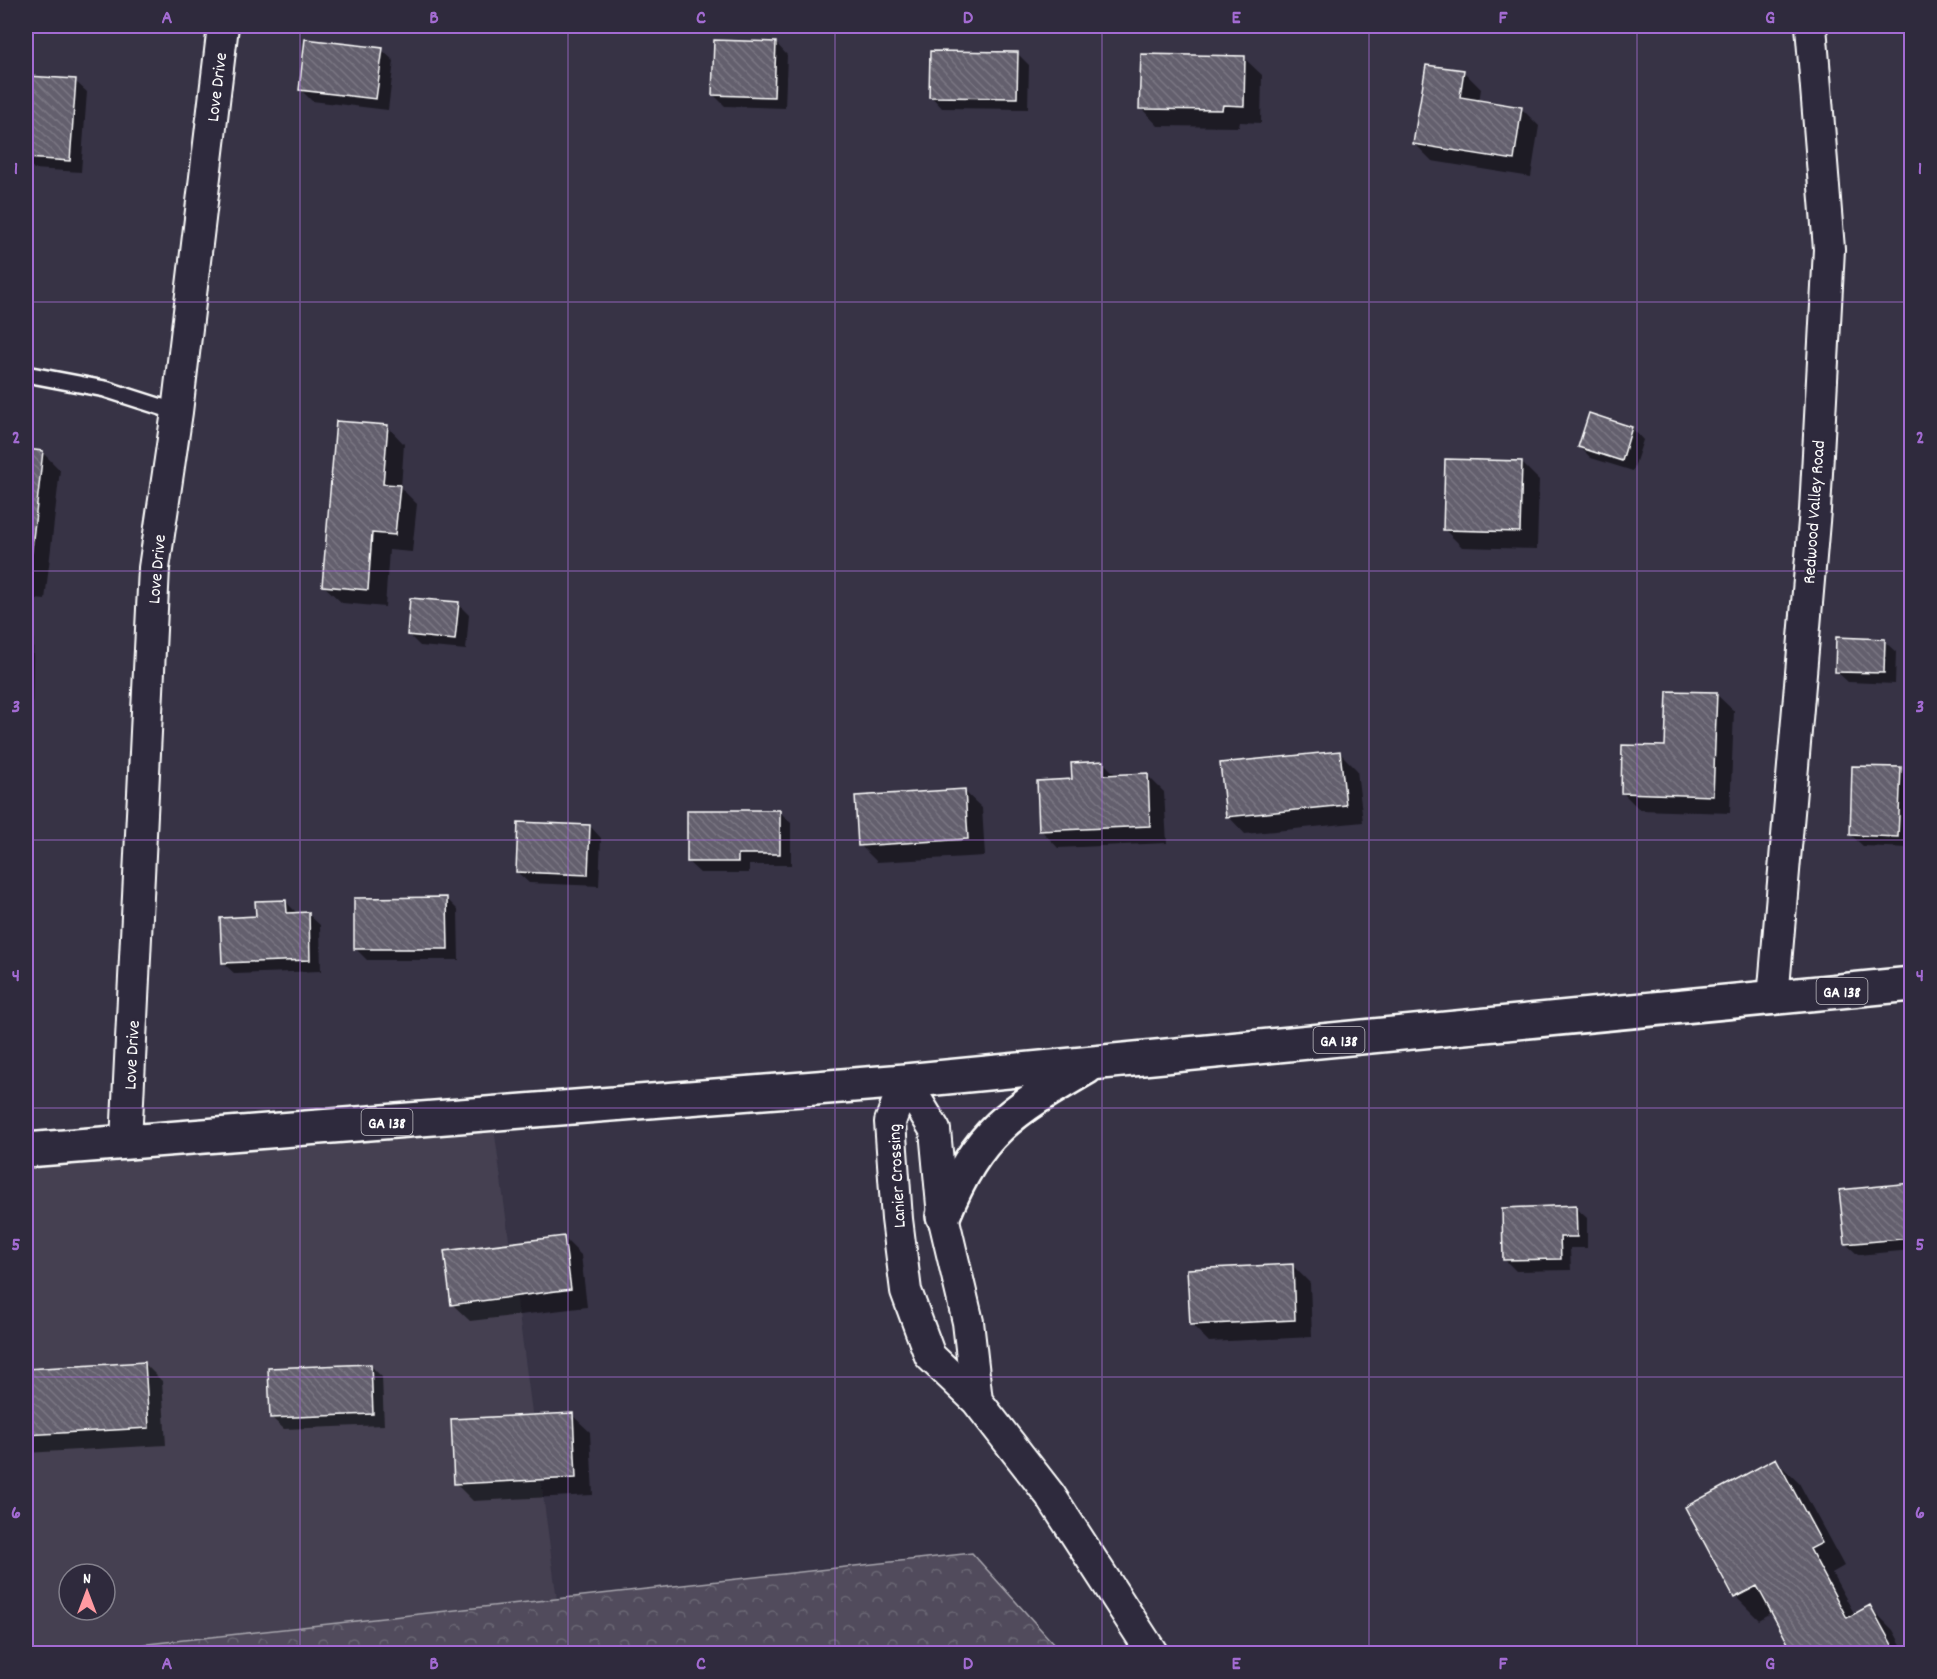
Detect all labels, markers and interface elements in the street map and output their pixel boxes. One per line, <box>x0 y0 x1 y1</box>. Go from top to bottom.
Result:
text: A <box>162 5 173 33</box>
text: B <box>429 5 439 33</box>
text: C <box>696 5 706 33</box>
text: D <box>963 5 974 33</box>
text: E <box>1231 5 1241 33</box>
text: F <box>1499 5 1509 33</box>
text: G <box>1765 5 1775 33</box>
street label: Love Drive <box>202 51 235 123</box>
text: 1 <box>14 156 18 184</box>
text: 1 <box>1918 156 1922 184</box>
text: 2 <box>12 425 20 453</box>
text: 2 <box>1916 425 1924 453</box>
street label: Redwood Valley Road <box>1798 439 1833 585</box>
street label: Love Drive <box>143 533 174 605</box>
text: 3 <box>12 694 20 722</box>
text: 3 <box>1916 694 1924 722</box>
text: 4 <box>12 963 20 991</box>
text: 4 <box>1916 963 1924 991</box>
road number: GA 138 <box>1816 978 1868 1004</box>
street label: Love Drive <box>119 1020 148 1091</box>
road number: GA 138 <box>1314 1027 1364 1053</box>
road number: GA 138 <box>362 1109 412 1135</box>
street label: Lanier Crossing <box>883 1123 914 1229</box>
text: 5 <box>11 1232 21 1260</box>
text: 5 <box>1915 1232 1925 1260</box>
text: 6 <box>11 1500 21 1528</box>
text: 6 <box>1915 1500 1925 1528</box>
north arrow <box>57 1562 117 1622</box>
text: N <box>83 1568 91 1591</box>
text: A <box>162 1651 173 1679</box>
text: B <box>429 1651 439 1679</box>
text: C <box>696 1651 706 1679</box>
text: D <box>963 1651 974 1679</box>
text: E <box>1231 1651 1241 1679</box>
text: F <box>1499 1651 1509 1679</box>
text: G <box>1765 1651 1775 1679</box>

